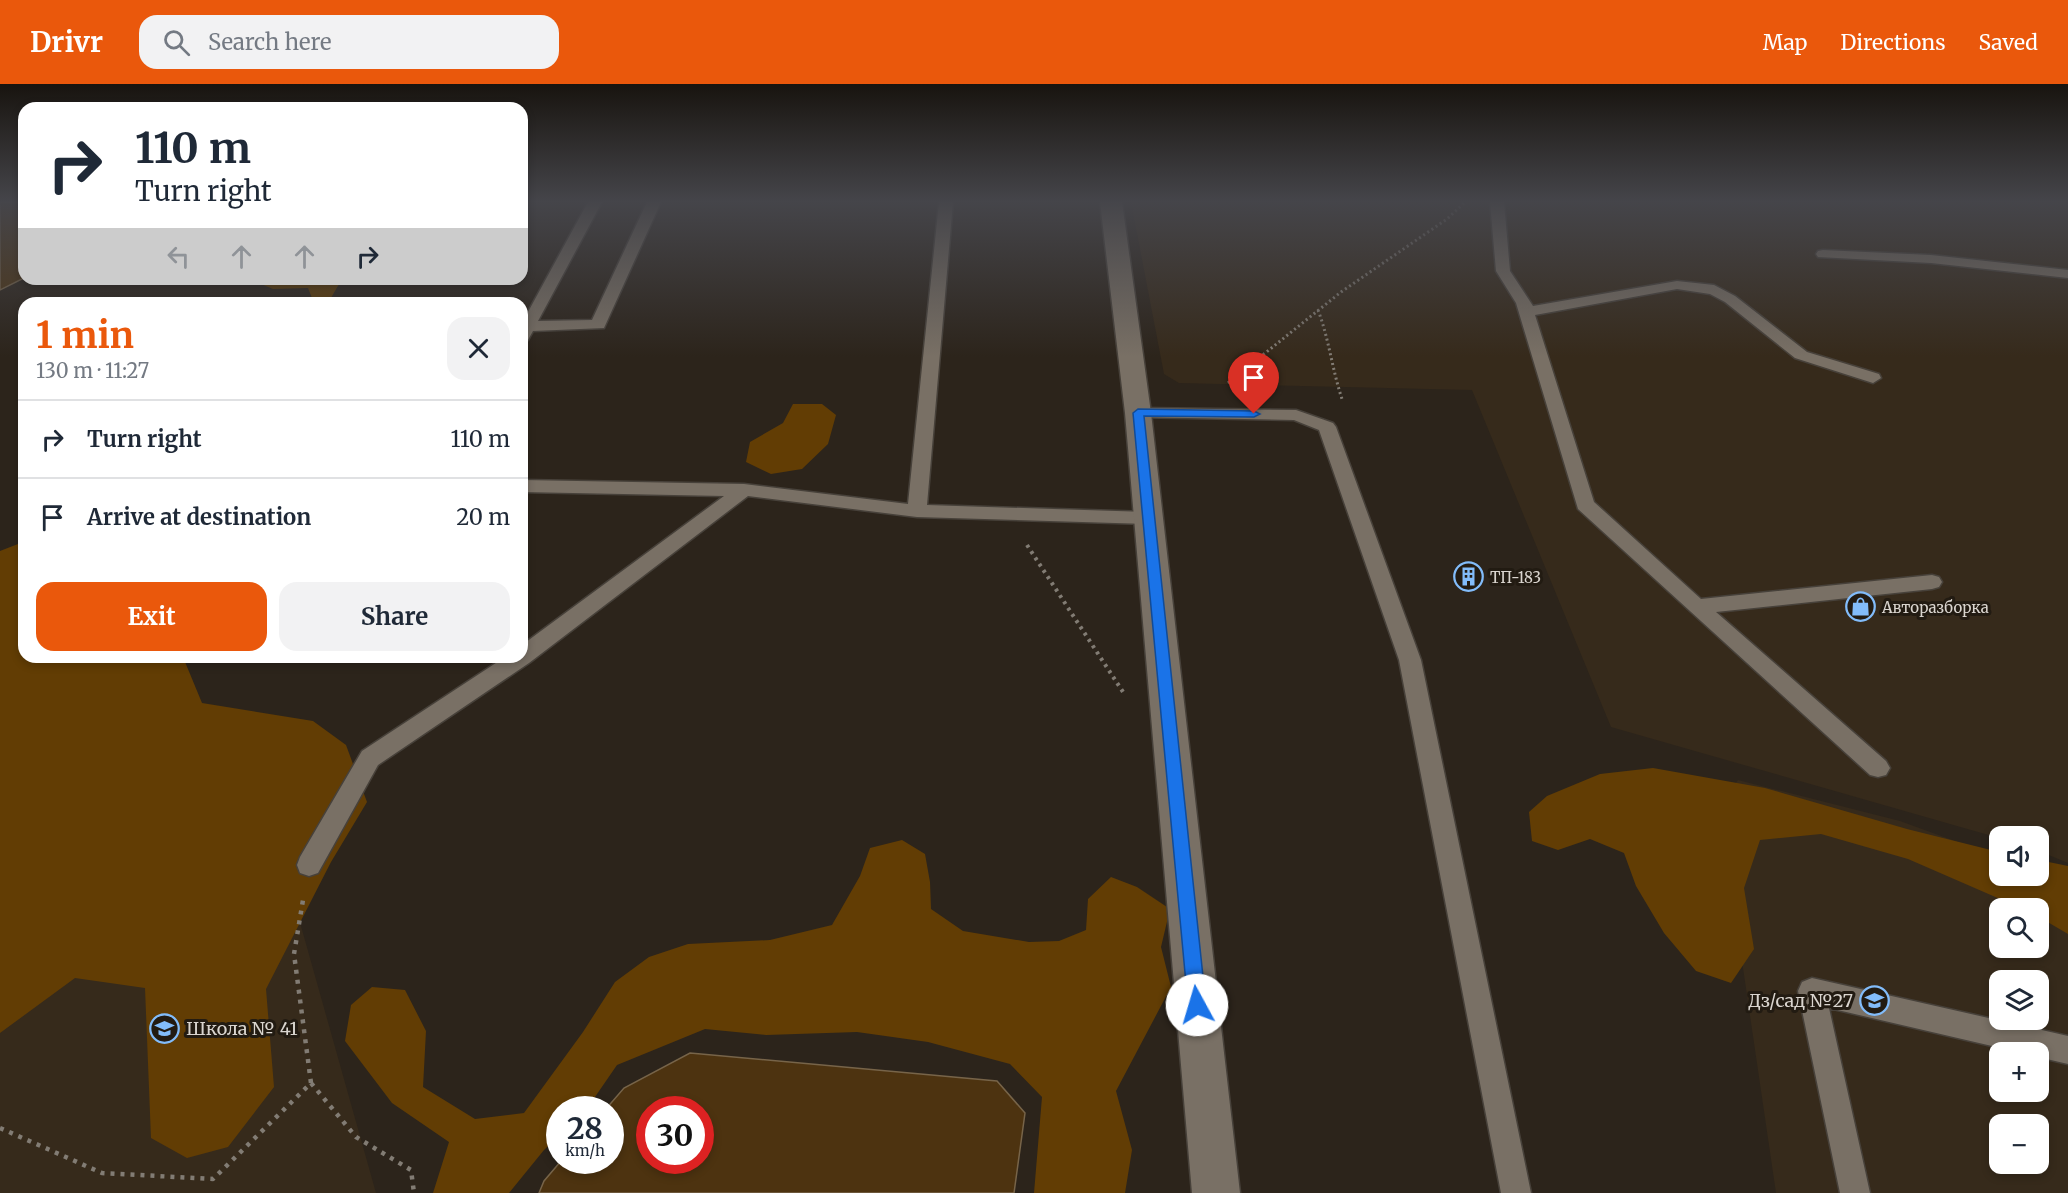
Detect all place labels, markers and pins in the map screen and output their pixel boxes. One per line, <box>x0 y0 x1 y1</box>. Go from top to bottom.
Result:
pin <box>1228 352 1279 414</box>
building icon: ТП-183 <box>1453 561 1485 593</box>
place label: ТП-183 <box>1490 568 1541 587</box>
shop icon: Авторазборка <box>1845 591 1877 623</box>
place label: Авторазборка <box>1881 598 1989 617</box>
school or university icon: Дз/сад №27 <box>1858 984 1890 1016</box>
place label: Дз/сад №27 <box>1748 989 1853 1012</box>
school or university icon: Школа № 41 <box>149 1012 181 1044</box>
place label: Школа № 41 <box>186 1017 298 1040</box>

